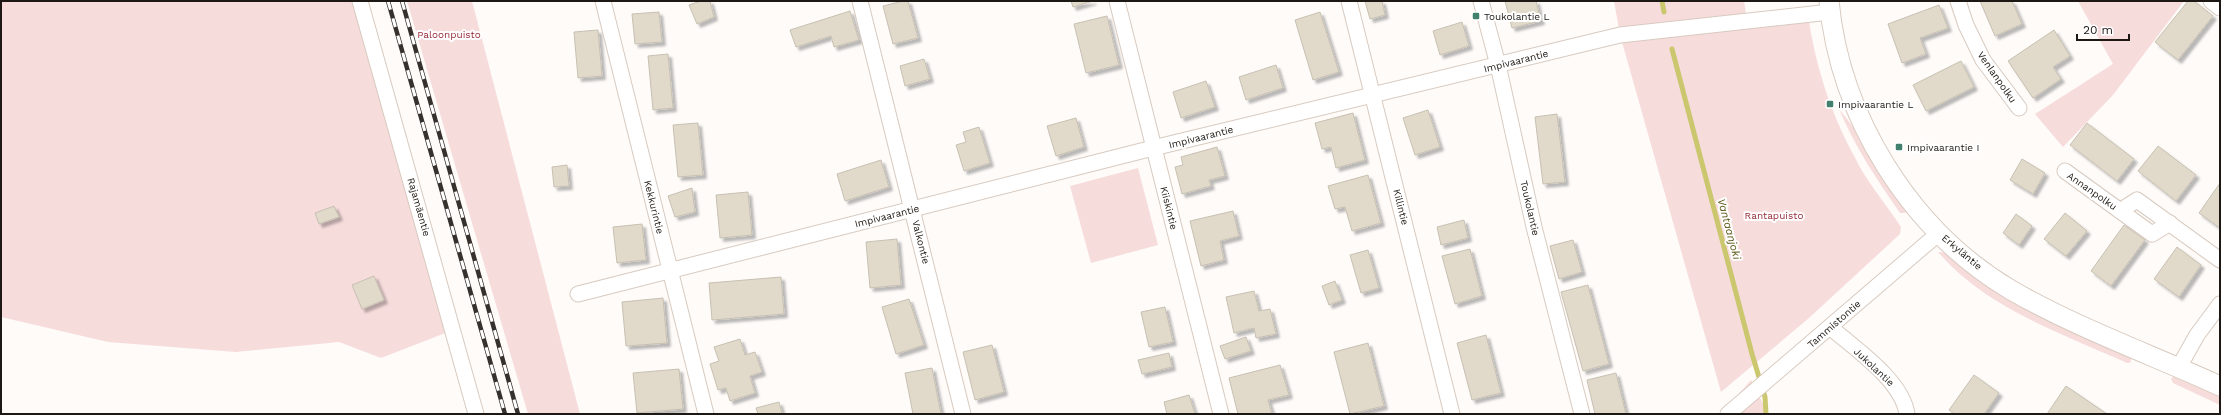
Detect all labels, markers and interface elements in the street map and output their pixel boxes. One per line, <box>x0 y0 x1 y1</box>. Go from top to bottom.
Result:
marker: Toukolantie L <box>1471 11 1481 21</box>
place label: Toukolantie L <box>1484 11 1549 22</box>
scale bar <box>2077 16 2129 42</box>
text: 20 m <box>2083 23 2113 37</box>
park label: Paloonpuisto <box>417 29 481 40</box>
street label: Impivaarantie <box>1483 48 1550 74</box>
street label: Venlanpolku <box>1975 49 2019 105</box>
marker: Impivaarantie L <box>1825 99 1835 109</box>
place label: Impivaarantie L <box>1838 99 1914 110</box>
street label: Impivaarantie <box>1168 124 1235 150</box>
marker: Impivaarantie I <box>1894 142 1904 152</box>
place label: Impivaarantie I <box>1907 142 1979 153</box>
street label: Annanpolku <box>2065 170 2119 212</box>
street label: Rajamäentie <box>405 176 433 238</box>
street label: Kekkurintie <box>642 179 666 235</box>
street label: Toukolantie <box>1518 179 1542 237</box>
street label: Kiiskintie <box>1158 185 1180 231</box>
street label: Killintie <box>1391 188 1411 226</box>
water label: Vantaanjoki <box>1715 197 1744 262</box>
street label: Impivaarantie <box>854 203 921 229</box>
park label: Rantapuisto <box>1745 210 1803 221</box>
street label: Valkontie <box>910 219 932 265</box>
street label: Erkyläntie <box>1940 232 1984 272</box>
street label: Tammistontie <box>1805 298 1863 350</box>
street label: Jukolantie <box>1852 346 1896 388</box>

